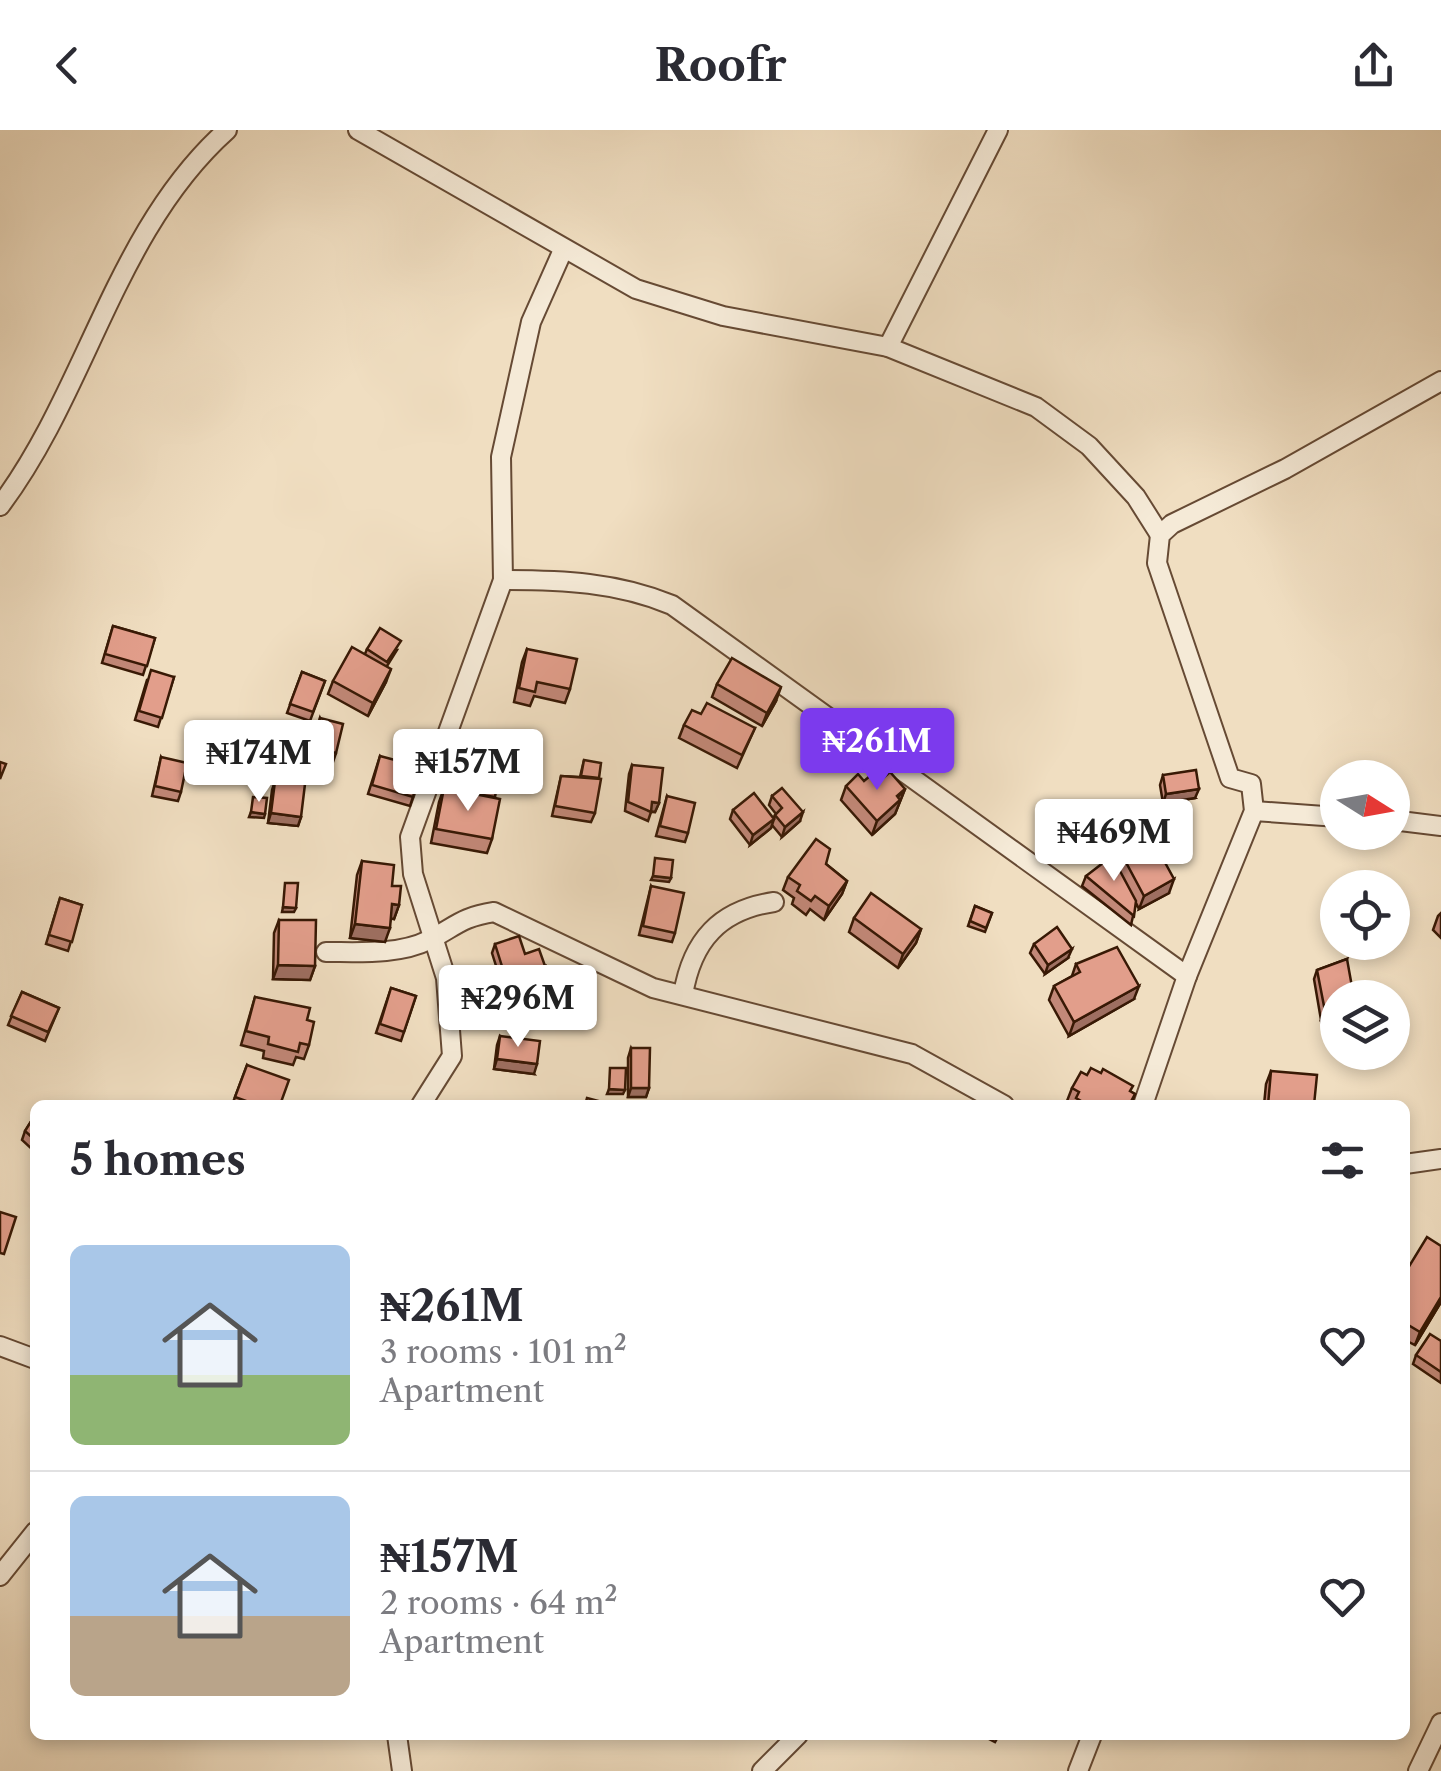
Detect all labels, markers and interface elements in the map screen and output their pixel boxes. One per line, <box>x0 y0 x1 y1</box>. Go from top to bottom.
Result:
text: Roofr <box>654 37 787 93</box>
icon: back <box>40 38 95 93</box>
icon: share <box>1346 38 1401 93</box>
pin: ₦261M <box>807 708 947 793</box>
pin: ₦174M <box>189 720 329 805</box>
text: ₦261M <box>822 721 932 760</box>
pin: ₦157M <box>398 729 538 814</box>
text: ₦174M <box>206 733 312 772</box>
text: ₦157M <box>415 742 521 781</box>
north arrow <box>1320 760 1410 850</box>
map controls <box>1320 760 1410 1070</box>
pin: ₦469M <box>1044 799 1184 884</box>
text: ₦469M <box>1057 812 1171 851</box>
button: locate <box>1320 870 1410 960</box>
pin: ₦296M <box>448 965 588 1050</box>
text: ₦296M <box>461 978 575 1017</box>
button: layers <box>1320 980 1410 1070</box>
icon: filters <box>1315 1133 1370 1188</box>
text: 5 homes <box>70 1134 246 1186</box>
text: ₦261M <box>380 1280 524 1332</box>
icon: home <box>150 1285 270 1405</box>
icon: heart <box>1315 1318 1370 1373</box>
text: 3 rooms · 101 m² <box>380 1332 627 1371</box>
text: Apartment <box>380 1371 544 1410</box>
text: ₦157M <box>380 1531 519 1583</box>
icon: home <box>150 1536 270 1656</box>
icon: heart <box>1315 1569 1370 1624</box>
text: 2 rooms · 64 m² <box>380 1583 618 1622</box>
text: Apartment <box>380 1622 544 1661</box>

